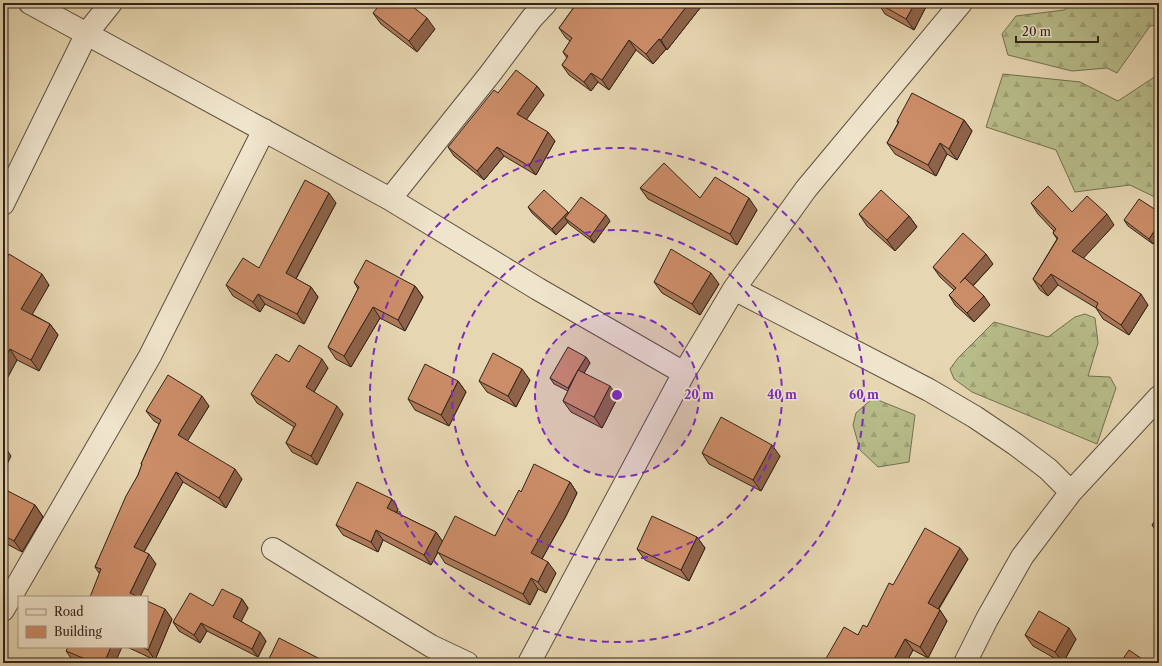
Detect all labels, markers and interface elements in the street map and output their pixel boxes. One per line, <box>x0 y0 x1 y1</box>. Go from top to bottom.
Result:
scale bar <box>1016 18 1098 44</box>
text: 20 m <box>1022 24 1051 39</box>
text: 20 m <box>684 387 714 402</box>
text: 40 m <box>767 387 797 402</box>
text: 60 m <box>849 387 879 402</box>
centre of rings <box>610 388 624 402</box>
legend <box>18 596 148 648</box>
text: Road <box>54 604 84 619</box>
text: Building <box>54 624 102 639</box>

